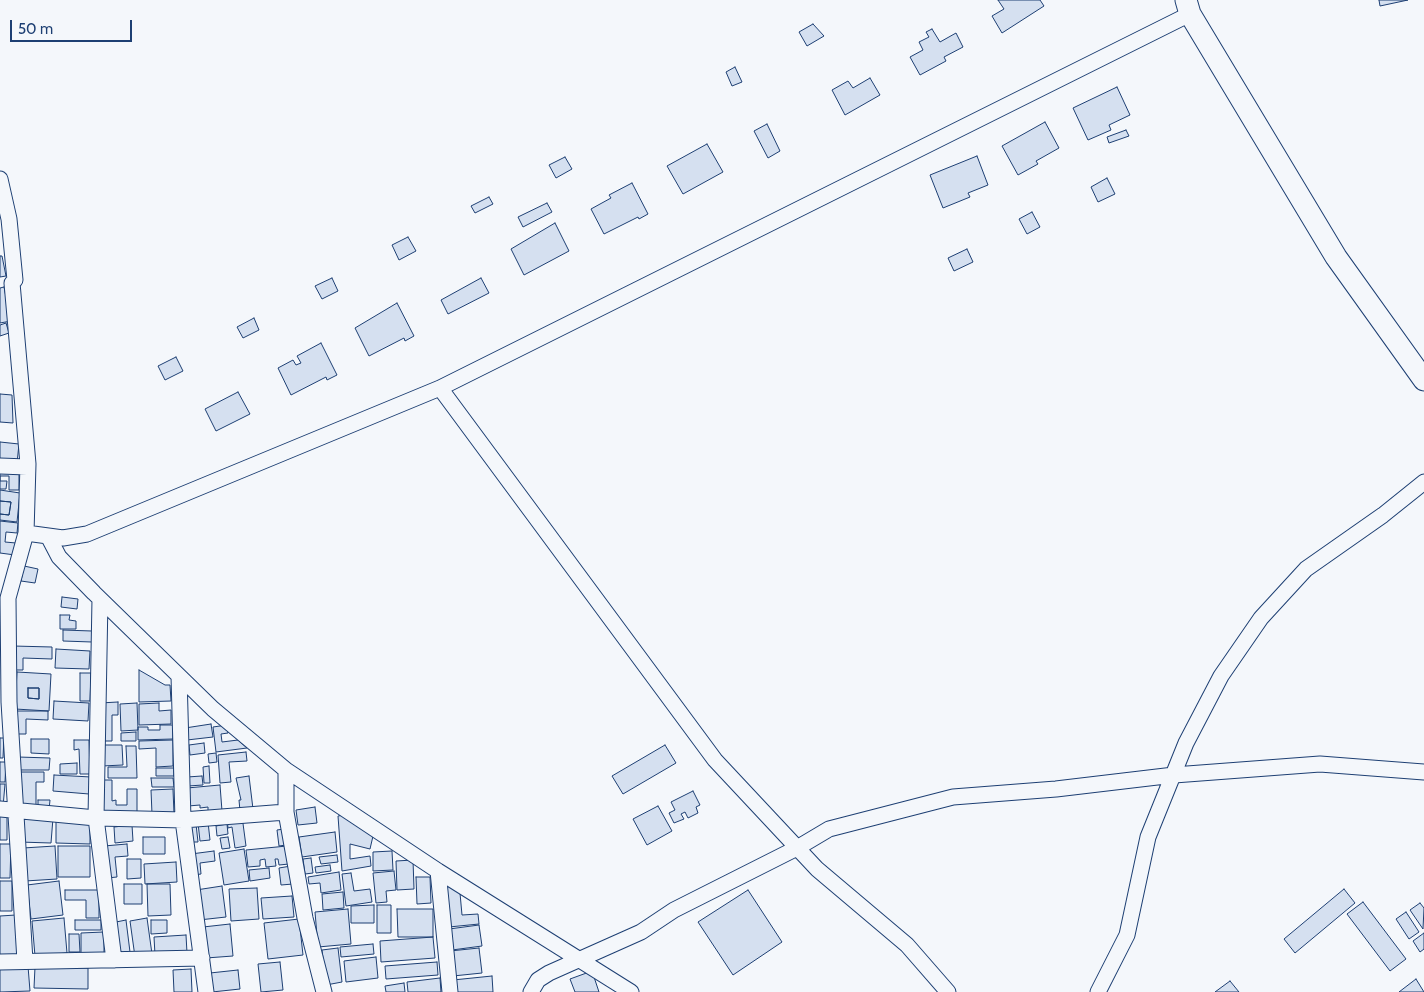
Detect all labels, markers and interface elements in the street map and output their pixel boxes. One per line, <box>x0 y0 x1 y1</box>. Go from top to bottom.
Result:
scale bar <box>12 10 135 42</box>
text: 50 m <box>18 20 53 38</box>

